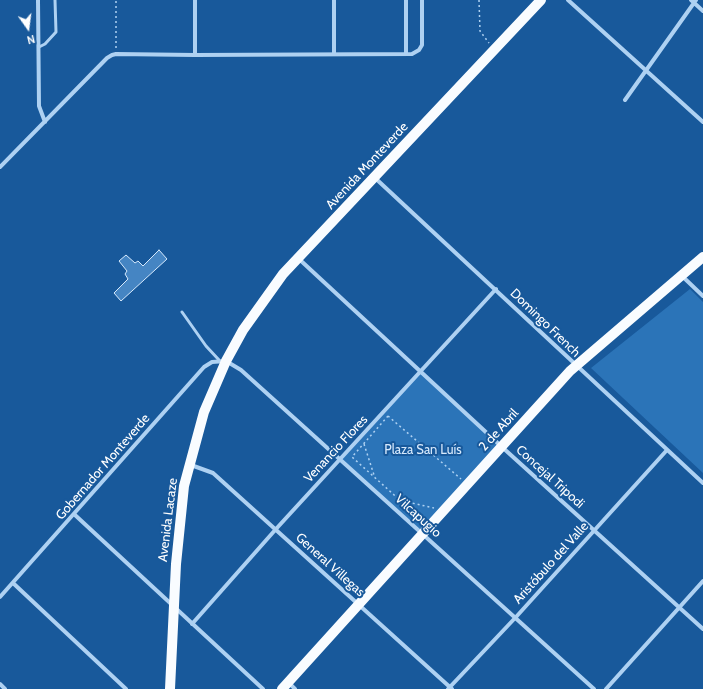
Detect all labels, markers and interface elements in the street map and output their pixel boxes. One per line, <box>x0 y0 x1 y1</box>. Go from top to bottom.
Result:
north arrow <box>8 8 48 48</box>
text: N <box>25 32 36 47</box>
street label: Avenida Monteverde <box>323 119 411 213</box>
street label: Domingo French <box>507 286 583 360</box>
street label: 2 de Abril <box>476 406 522 454</box>
street label: Gobernador Monteverde <box>53 411 153 523</box>
street label: Venancio Flores <box>301 412 371 486</box>
park label: Plaza San Luís <box>384 442 462 458</box>
street label: Concejal Tripodi <box>513 442 587 512</box>
street label: Avenida Lacaze <box>155 477 181 563</box>
street label: Vilcapugio <box>392 491 444 541</box>
street label: Aristóbulo del Valle <box>510 519 592 607</box>
street label: General Villegas <box>292 530 368 600</box>

